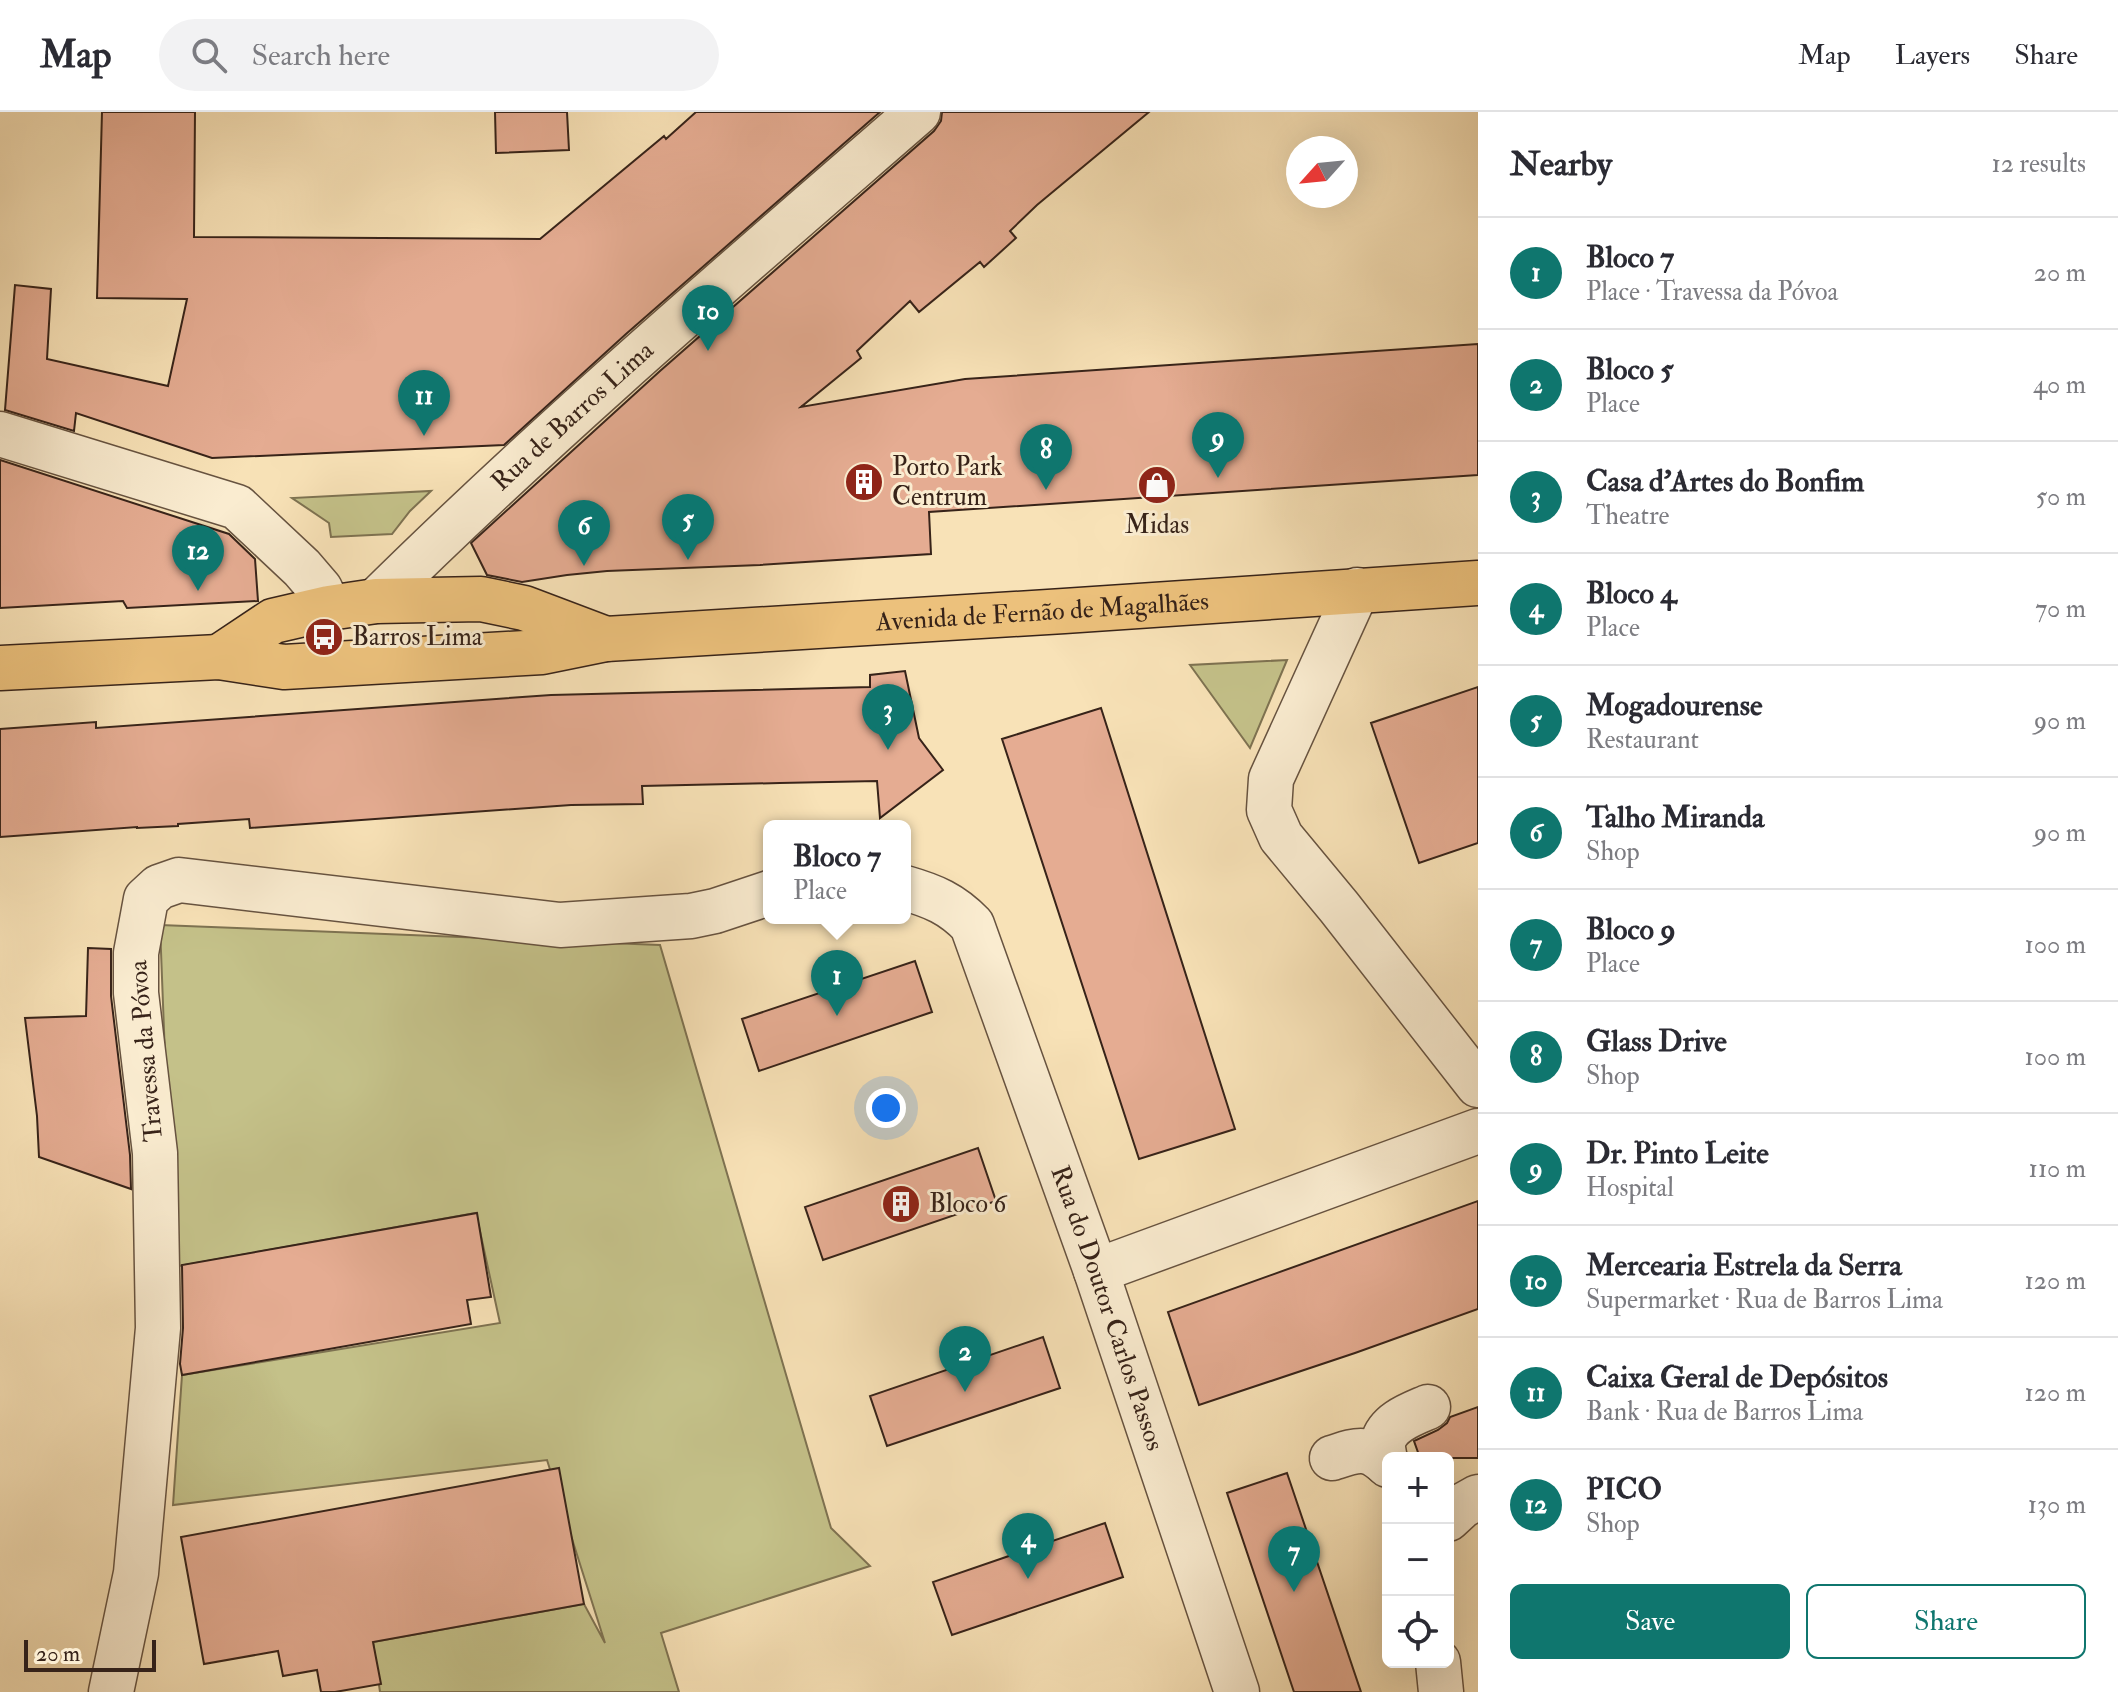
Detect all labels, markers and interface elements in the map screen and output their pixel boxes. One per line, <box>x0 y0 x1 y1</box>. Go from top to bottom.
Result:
search box <box>159 19 719 91</box>
text: Map <box>40 31 111 79</box>
icon: search <box>187 33 231 77</box>
text: Search here <box>251 37 390 74</box>
text: Map <box>1798 38 1851 73</box>
text: Layers <box>1895 38 1970 73</box>
text: Share <box>2014 38 2078 73</box>
north arrow <box>1286 136 1358 208</box>
text: Nearby <box>1510 143 1612 186</box>
text: 12 results <box>1991 148 2086 180</box>
text: Bloco 7 <box>1586 239 1674 276</box>
text: 1 <box>1531 257 1541 289</box>
text: 20 m <box>2034 257 2086 289</box>
text: Place · Travessa da Póvoa <box>1586 276 1838 308</box>
pin: 10 <box>682 285 734 351</box>
street label: Rua de Barros Lima <box>485 334 661 498</box>
text: Bloco 5 <box>1586 351 1673 388</box>
text: 2 <box>1529 369 1543 401</box>
text: 40 m <box>2033 369 2086 401</box>
pin: 11 <box>398 370 450 436</box>
text: Place <box>1586 388 1640 420</box>
pin: 9 <box>1192 412 1244 478</box>
pin: 8 <box>1020 424 1072 490</box>
place label: Porto Park Centrum <box>892 451 1003 513</box>
building icon: Porto Park Centrum <box>843 461 885 503</box>
text: Casa d'Artes do Bonfim <box>1586 463 1864 500</box>
shop icon: Midas <box>1136 464 1178 506</box>
text: 3 <box>1531 481 1541 513</box>
text: 50 m <box>2036 481 2086 513</box>
pin: 5 <box>662 494 714 560</box>
pin: 6 <box>558 500 610 566</box>
text: Theatre <box>1586 500 1669 532</box>
place label: Midas <box>1125 509 1189 541</box>
pin: 12 <box>172 525 224 591</box>
text: Bloco 4 <box>1586 575 1676 612</box>
street label: Avenida de Fernão de Magalhães <box>874 585 1210 639</box>
text: 4 <box>1529 593 1543 625</box>
text: 70 m <box>2035 593 2086 625</box>
text: Place <box>1586 612 1640 644</box>
bus stop icon: Barros Lima <box>303 616 345 658</box>
place label: Barros Lima <box>352 621 483 653</box>
pin: 3 <box>862 684 914 750</box>
text: Mogadourense <box>1586 687 1763 724</box>
text: 5 <box>1530 705 1542 737</box>
text: 90 m <box>2034 705 2086 737</box>
text: Restaurant <box>1586 724 1699 756</box>
text: Talho Miranda <box>1586 799 1764 836</box>
text: 6 <box>1529 817 1543 849</box>
text: 90 m <box>2034 817 2086 849</box>
popup <box>763 820 911 924</box>
text: Shop <box>1586 836 1640 868</box>
text: Bloco 7 <box>793 838 881 875</box>
text: Place <box>793 875 847 907</box>
text: Bloco 9 <box>1586 911 1676 948</box>
text: 7 <box>1530 929 1542 961</box>
text: 100 m <box>2025 929 2086 961</box>
text: Place <box>1586 948 1640 980</box>
pin: 1 <box>811 950 863 1016</box>
street label: Travessa da Póvoa <box>122 959 170 1143</box>
text: Glass Drive <box>1586 1023 1727 1060</box>
text: 8 <box>1530 1041 1542 1073</box>
text: 100 m <box>2025 1041 2086 1073</box>
text: Shop <box>1586 1060 1640 1092</box>
your location <box>866 1088 906 1128</box>
text: Dr. Pinto Leite <box>1586 1135 1769 1172</box>
text: 9 <box>1529 1153 1543 1185</box>
text: 110 m <box>2029 1153 2086 1185</box>
street label: Rua do Doutor Carlos Passos <box>1044 1161 1171 1455</box>
text: Hospital <box>1586 1172 1674 1204</box>
building icon: Bloco 6 <box>880 1183 922 1225</box>
place label: Bloco 6 <box>929 1188 1008 1220</box>
text: Mercearia Estrela da Serra <box>1586 1247 1902 1284</box>
text: 10 <box>1525 1265 1547 1297</box>
text: 120 m <box>2025 1265 2086 1297</box>
text: Supermarket · Rua de Barros Lima <box>1586 1284 1943 1316</box>
pin: 2 <box>939 1326 991 1392</box>
text: Caixa Geral de Depósitos <box>1586 1359 1888 1396</box>
text: 11 <box>1527 1377 1545 1409</box>
text: 120 m <box>2025 1377 2086 1409</box>
text: Bank · Rua de Barros Lima <box>1586 1396 1863 1428</box>
map controls <box>1382 1452 1454 1668</box>
button: + <box>1382 1452 1454 1524</box>
text: PICO <box>1586 1471 1662 1508</box>
text: 12 <box>1525 1489 1547 1521</box>
text: 130 m <box>2028 1489 2086 1521</box>
text: Shop <box>1586 1508 1640 1540</box>
pin: 4 <box>1002 1513 1054 1579</box>
button: − <box>1382 1524 1454 1596</box>
pin: 7 <box>1268 1526 1320 1592</box>
button: Save <box>1510 1584 1790 1659</box>
button: Share <box>1806 1584 2086 1659</box>
button: locate <box>1382 1596 1454 1668</box>
scale bar <box>24 1636 156 1672</box>
text: 20 m <box>36 1640 80 1668</box>

